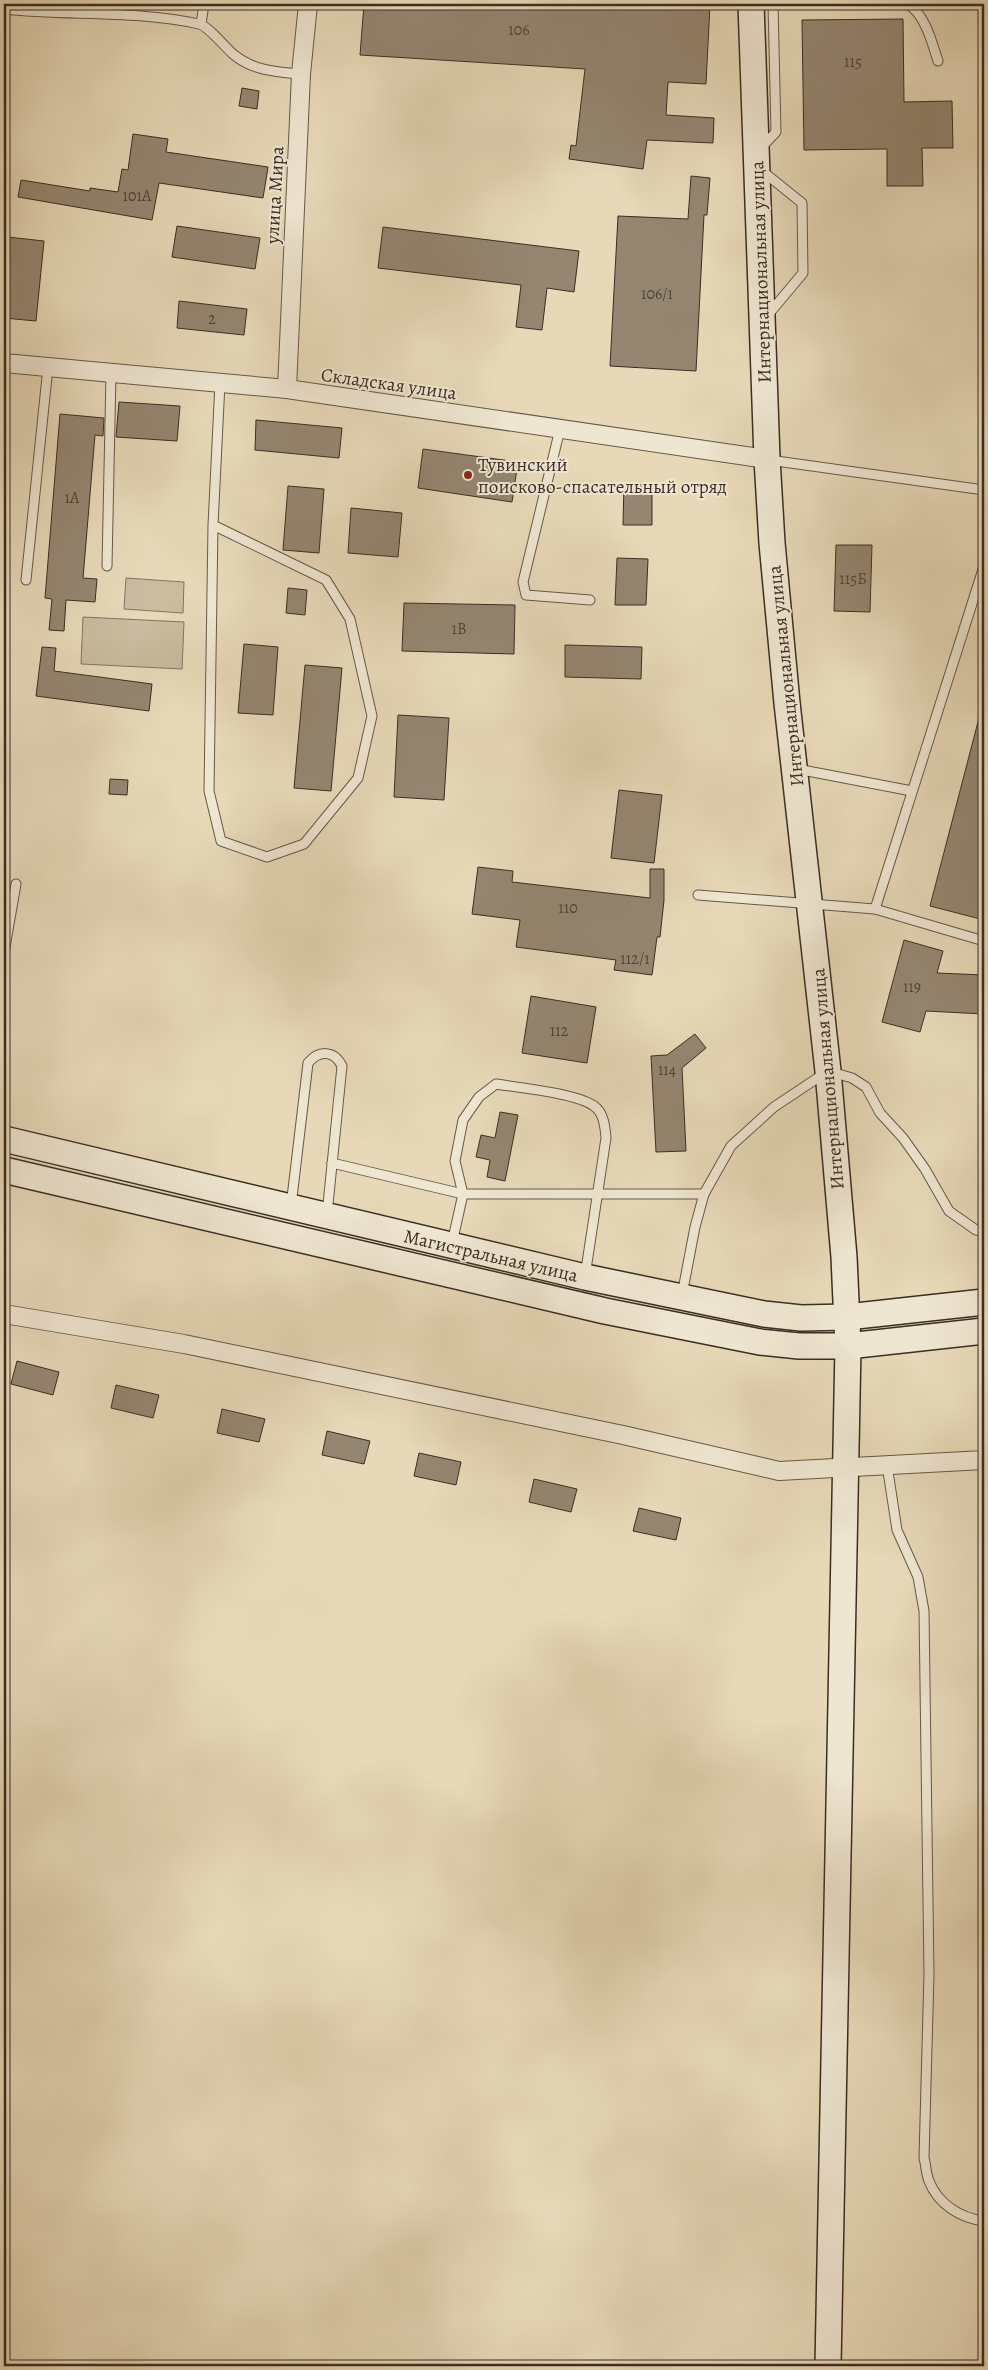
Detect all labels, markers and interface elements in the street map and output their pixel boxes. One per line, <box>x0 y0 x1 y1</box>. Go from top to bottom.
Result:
house number: 106 <box>508 19 530 41</box>
house number: 115 <box>844 51 862 73</box>
street label: улица Мира <box>259 145 291 246</box>
street label: Интернациональная улица <box>744 160 778 383</box>
house number: 101А <box>123 185 152 207</box>
house number: 106/1 <box>641 283 674 305</box>
house number: 2 <box>208 308 216 330</box>
street label: Складская улица <box>319 362 459 406</box>
place label: Тувинский поисково-спасательный отряд <box>478 452 727 500</box>
marker: Тувинский поисково-спасательный отряд <box>462 469 474 481</box>
house number: 1А <box>65 487 80 509</box>
street label: Интернациональная улица <box>761 564 811 788</box>
house number: 115Б <box>839 568 867 590</box>
house number: 1В <box>451 618 467 640</box>
house number: 110 <box>558 897 578 919</box>
house number: 112/1 <box>620 948 650 970</box>
street label: Интернациональная улица <box>805 967 851 1191</box>
house number: 119 <box>903 976 921 998</box>
house number: 112 <box>550 1020 569 1042</box>
house number: 114 <box>658 1059 676 1081</box>
street label: Магистральная улица <box>401 1223 581 1289</box>

